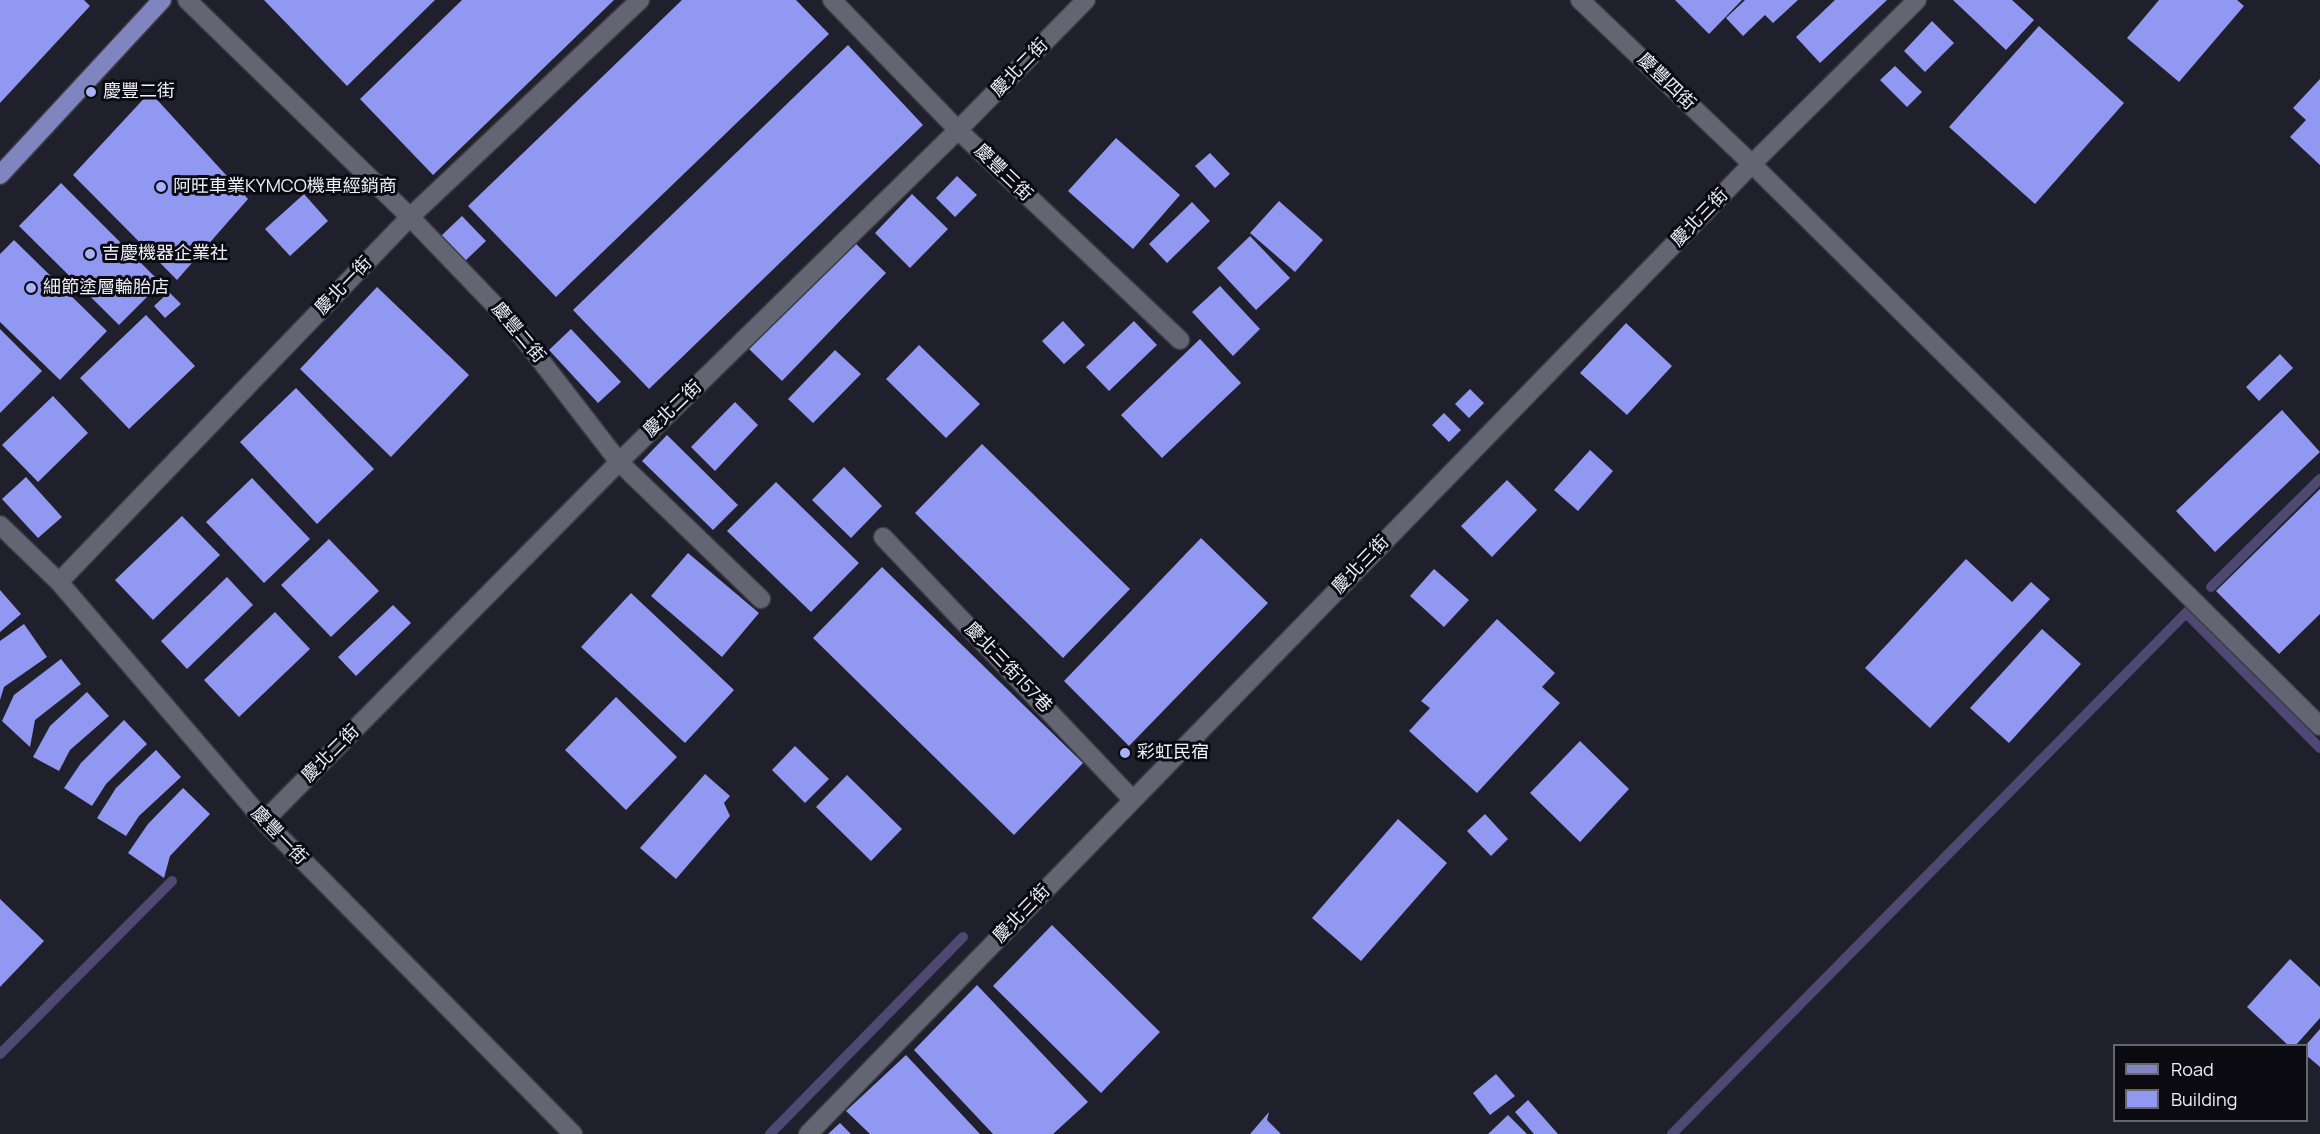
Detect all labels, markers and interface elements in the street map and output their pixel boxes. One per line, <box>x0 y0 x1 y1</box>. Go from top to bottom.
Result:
street label: 慶北二街 <box>987 35 1053 101</box>
street label: 慶豐四街 <box>1633 49 1699 115</box>
place label: 慶豐二街 <box>103 81 175 103</box>
marker: 慶豐二街 <box>84 85 98 99</box>
street label: 慶豐三街 <box>970 140 1036 206</box>
place label: 阿旺車業KYMCO機車經銷商 <box>173 176 397 198</box>
marker: 阿旺車業KYMCO機車經銷商 <box>154 180 168 194</box>
street label: 慶北三街 <box>1667 185 1733 251</box>
place label: 吉慶機器企業社 <box>102 243 228 265</box>
marker: 吉慶機器企業社 <box>83 247 97 261</box>
street label: 慶北一街 <box>311 253 377 319</box>
place label: 細節塗層輪胎店 <box>43 277 169 299</box>
marker: 細節塗層輪胎店 <box>24 281 38 295</box>
street label: 慶豐二街 <box>487 298 549 368</box>
street label: 慶北二街 <box>640 376 706 442</box>
street label: 慶北三街 <box>1328 532 1394 598</box>
street label: 慶北三街157巷 <box>960 619 1056 717</box>
street label: 慶北二街 <box>298 721 364 787</box>
place label: 彩虹民宿 <box>1137 742 1209 764</box>
marker: 彩虹民宿 <box>1118 746 1132 760</box>
street label: 慶豐一街 <box>246 803 312 869</box>
street label: 慶北三街 <box>989 881 1055 947</box>
legend <box>2113 1044 2308 1122</box>
text: Road <box>2171 1057 2214 1081</box>
text: Building <box>2171 1087 2237 1111</box>

